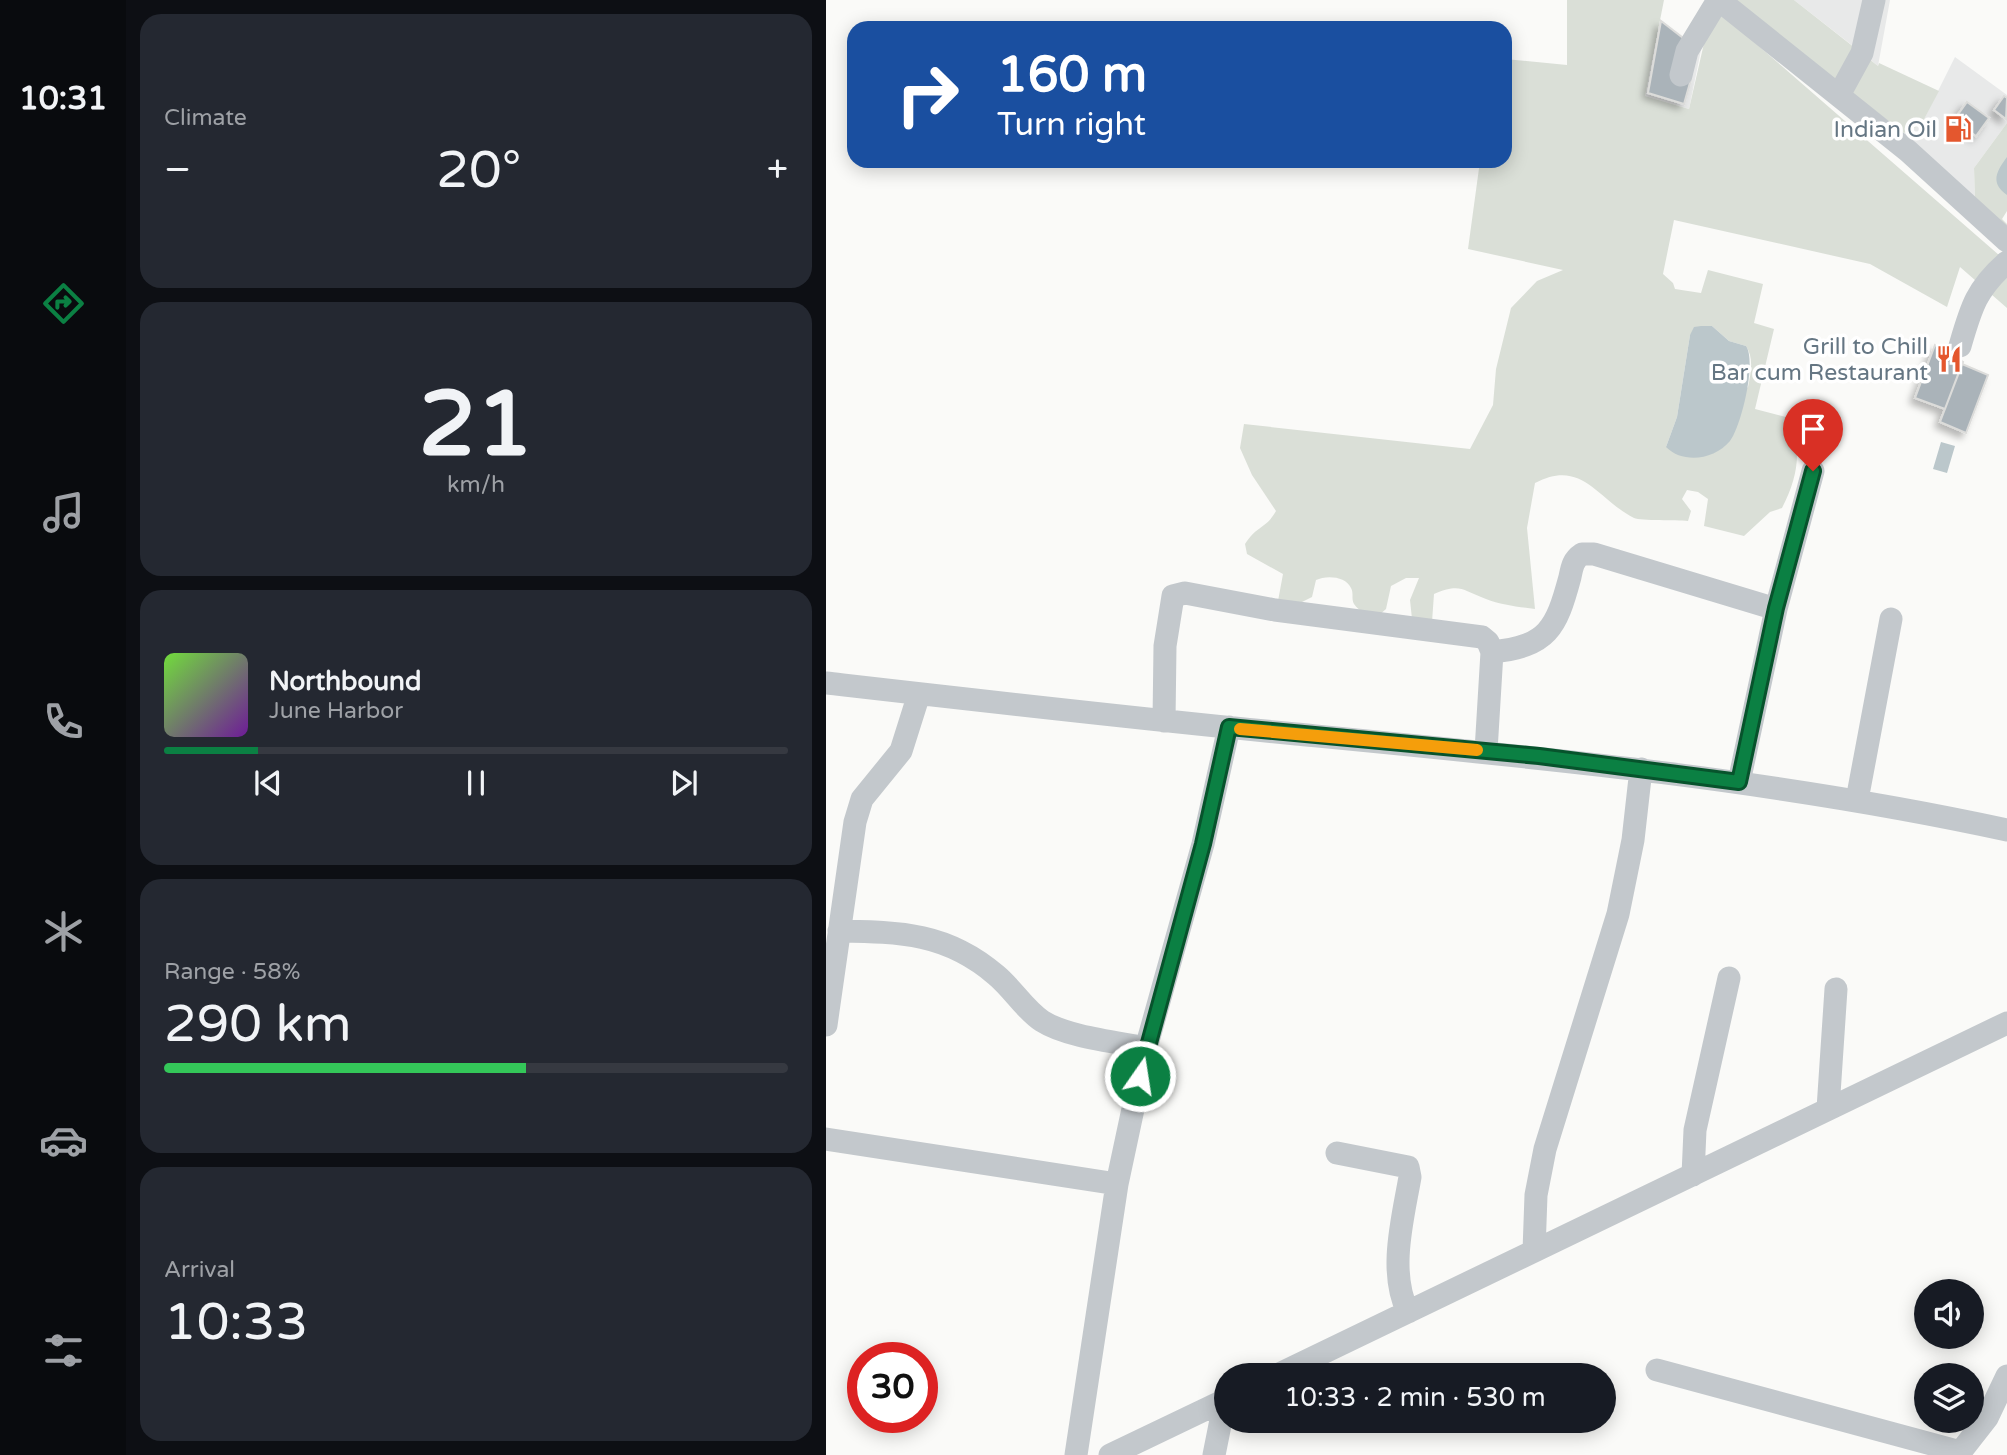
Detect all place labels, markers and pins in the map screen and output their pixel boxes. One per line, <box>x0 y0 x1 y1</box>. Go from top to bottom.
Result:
fuel station icon: Indian Oil <box>1943 114 1973 144</box>
place label: Indian Oil <box>1834 116 1937 144</box>
place label: Grill to Chill Bar cum Restaurant <box>1711 333 1928 387</box>
restaurant icon: Grill to Chill Bar cum Restaurant <box>1934 344 1964 374</box>
pin <box>1783 399 1843 471</box>

